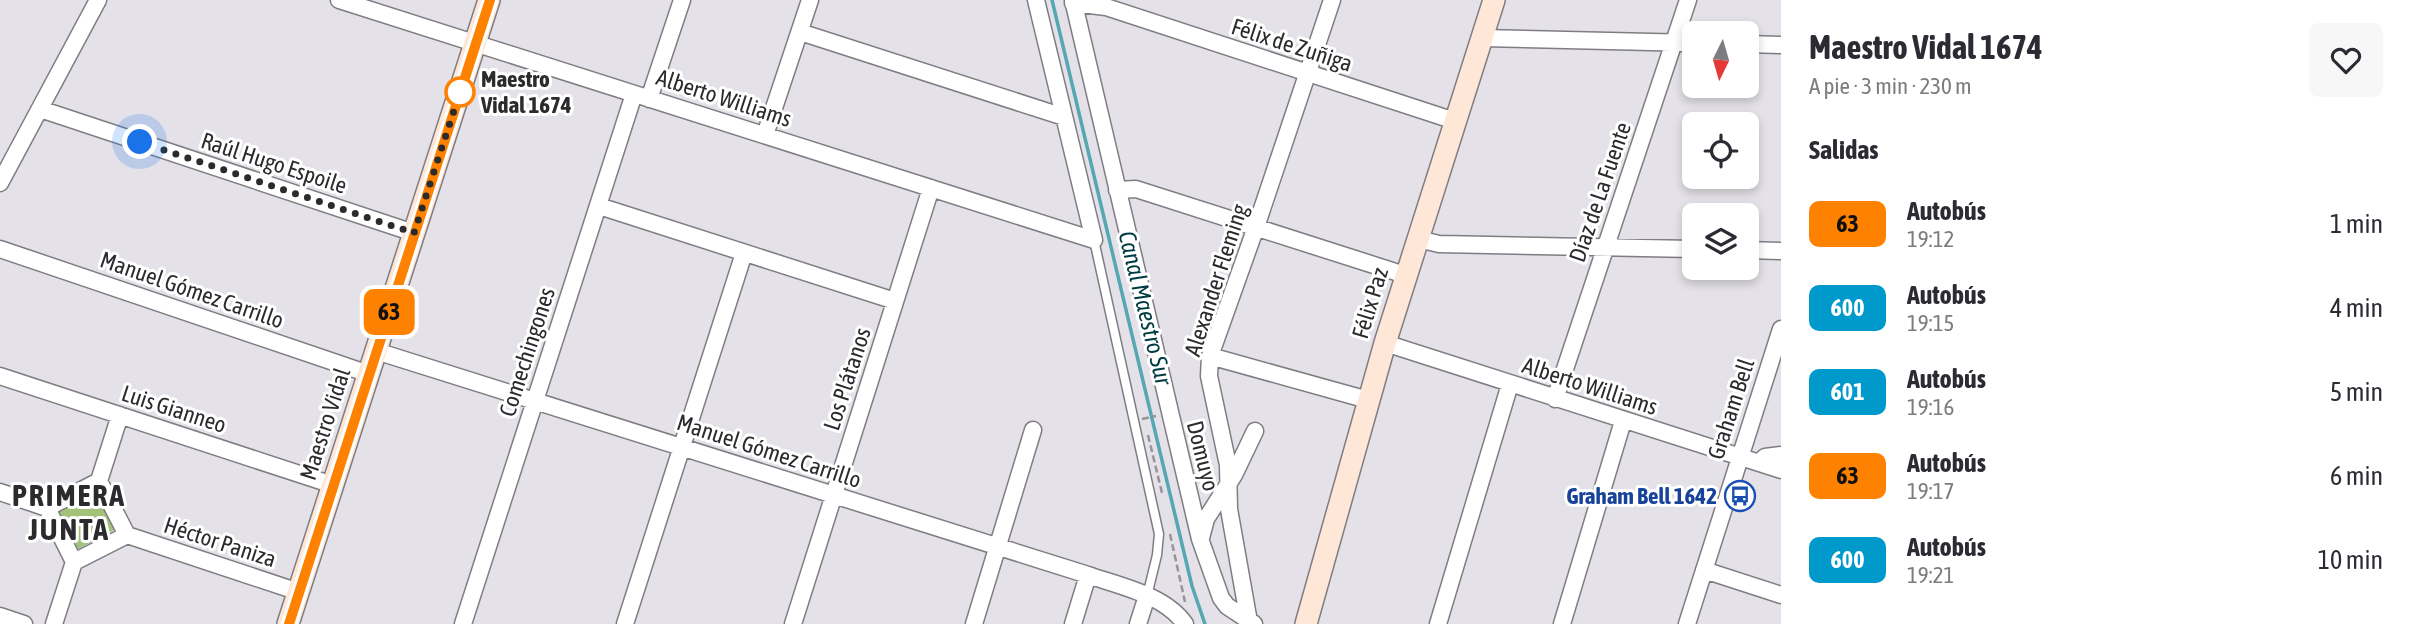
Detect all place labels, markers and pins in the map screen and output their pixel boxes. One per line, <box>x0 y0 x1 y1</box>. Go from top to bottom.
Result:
place label: Maestro Vidal 1674 <box>480 66 572 118</box>
marker: Maestro Vidal 1674 <box>445 77 475 107</box>
bus stop icon: Graham Bell 1642 <box>1723 479 1757 513</box>
place label: Graham Bell 1642 <box>1566 483 1717 509</box>

